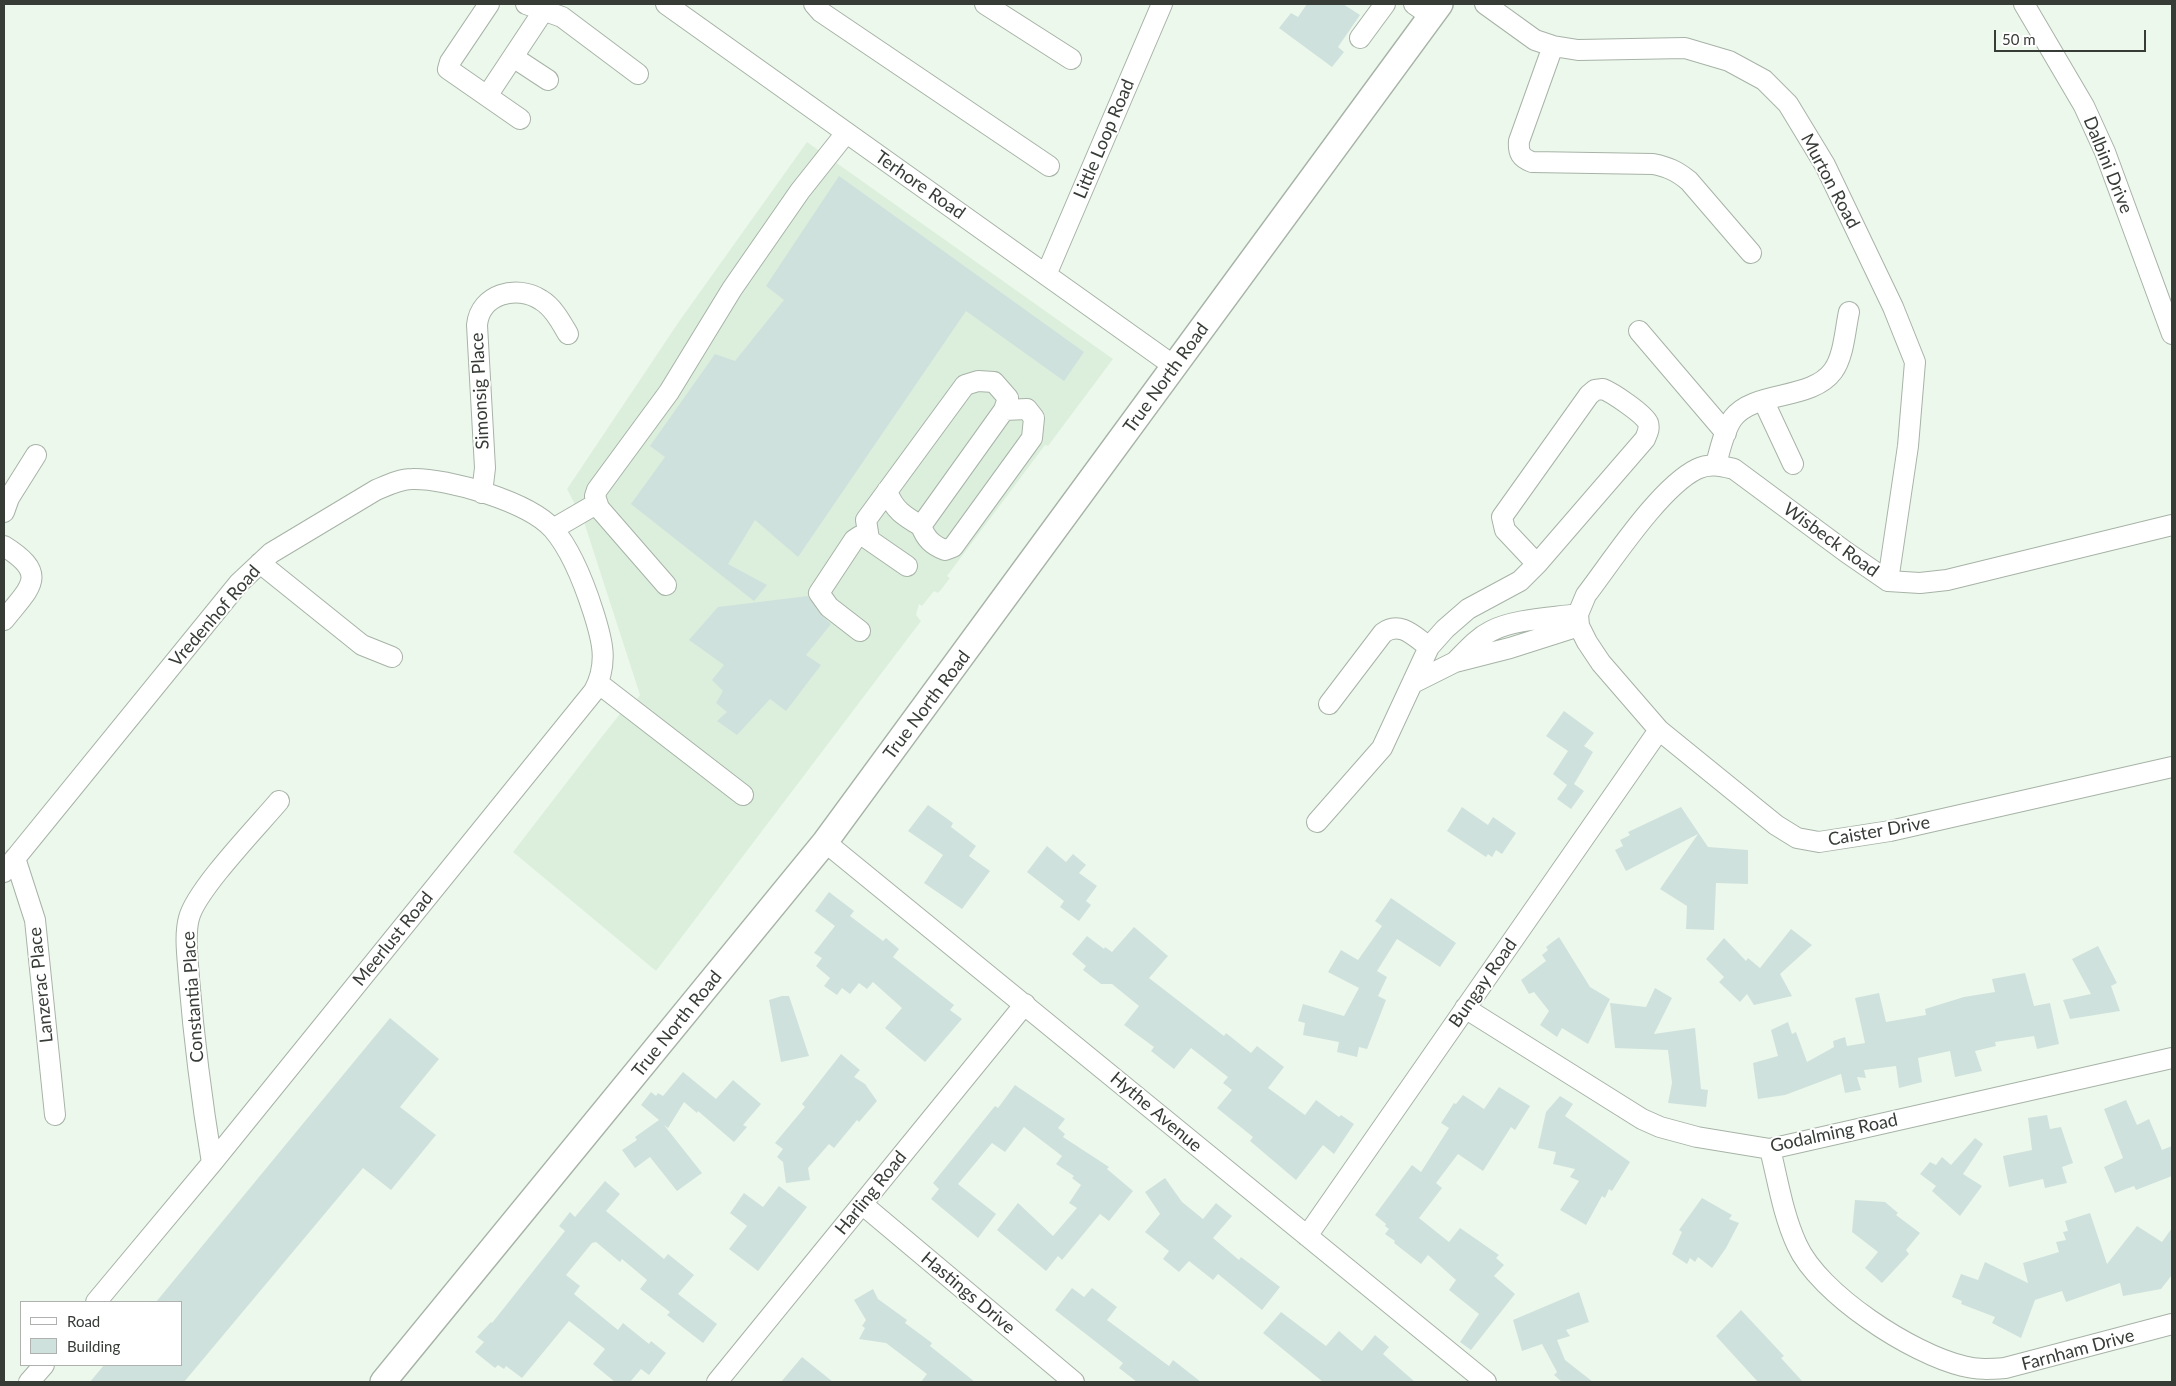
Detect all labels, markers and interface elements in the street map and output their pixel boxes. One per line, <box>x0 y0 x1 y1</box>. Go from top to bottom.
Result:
scale bar <box>1996 20 2148 52</box>
text: 50 m <box>2002 30 2036 48</box>
street label: Little Loop Road <box>1069 76 1139 202</box>
street label: Dalbini Drive <box>2079 113 2137 217</box>
street label: Murton Road <box>1796 130 1864 232</box>
street label: Terhore Road <box>871 146 969 224</box>
street label: True North Road <box>1119 319 1213 437</box>
street label: Simonsig Place <box>466 332 494 450</box>
street label: Wisbeck Road <box>1779 498 1883 582</box>
street label: Vredenhof Road <box>165 561 265 671</box>
street label: True North Road <box>879 646 975 764</box>
street label: Caister Drive <box>1826 811 1932 851</box>
street label: Meerlust Road <box>348 887 438 991</box>
street label: Lanzerac Place <box>24 926 58 1044</box>
street label: Constantia Place <box>178 931 208 1063</box>
street label: Bungay Road <box>1444 934 1522 1032</box>
street label: True North Road <box>628 966 726 1082</box>
street label: Hythe Avenue <box>1106 1067 1206 1157</box>
street label: Godalming Road <box>1768 1109 1900 1157</box>
street label: Harling Road <box>831 1147 911 1239</box>
street label: Hastings Drive <box>917 1247 1019 1339</box>
legend <box>20 1301 182 1366</box>
text: Road <box>67 1312 100 1330</box>
street label: Farnham Drive <box>2019 1325 2137 1375</box>
text: Building <box>67 1337 120 1355</box>

